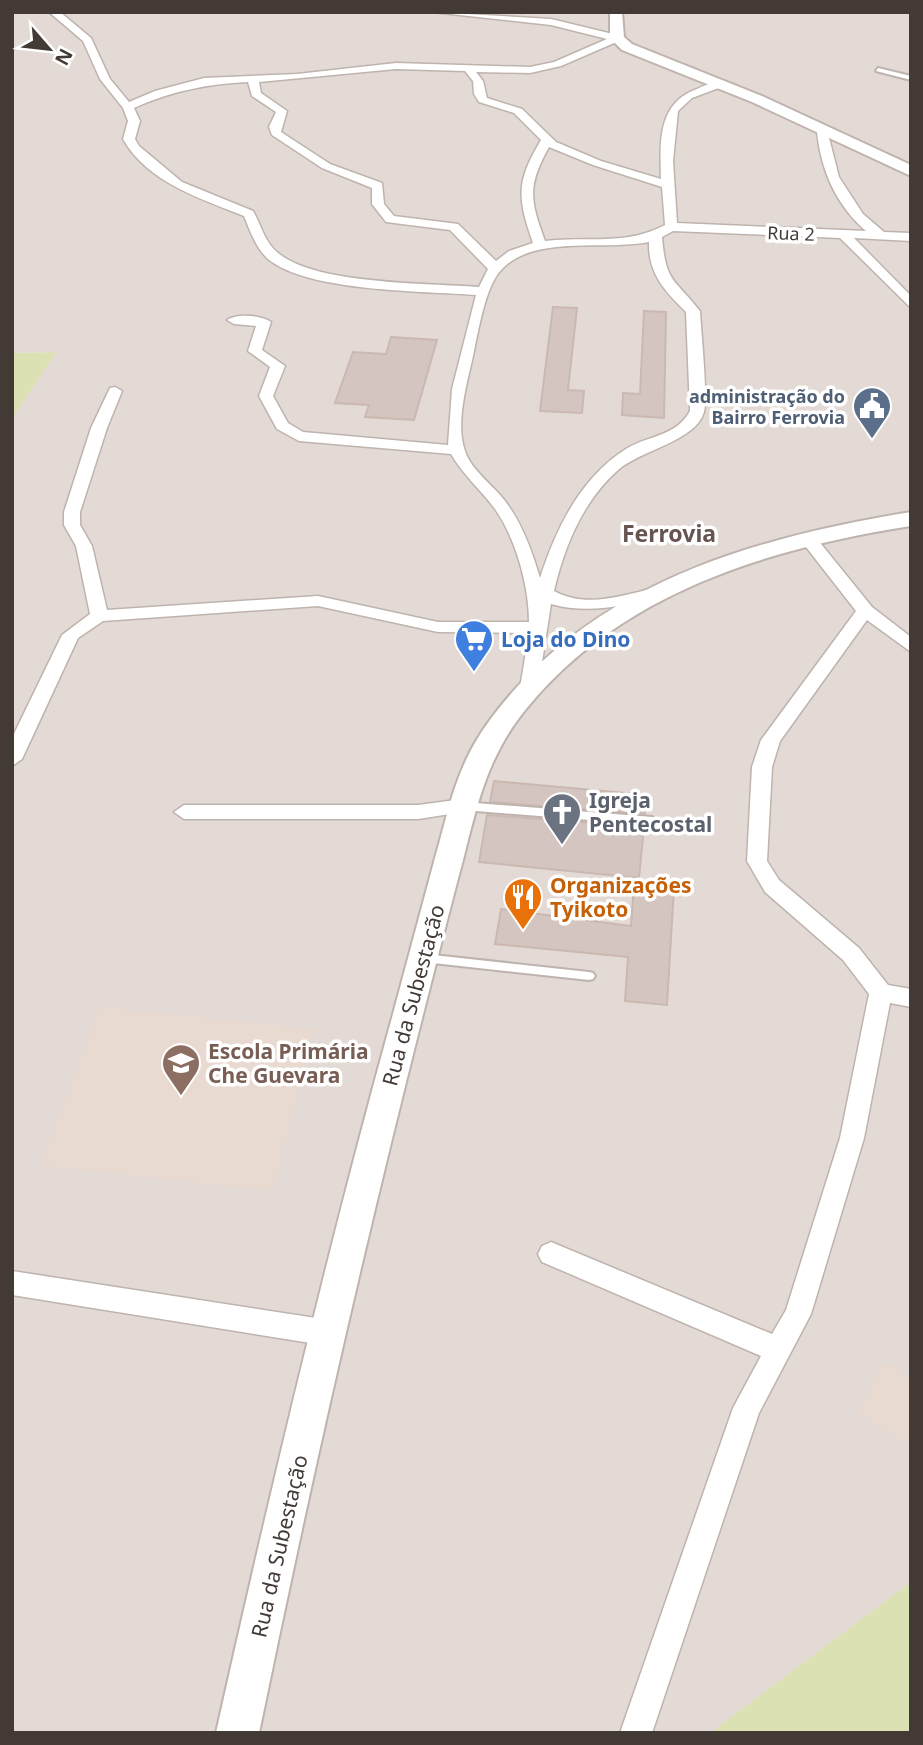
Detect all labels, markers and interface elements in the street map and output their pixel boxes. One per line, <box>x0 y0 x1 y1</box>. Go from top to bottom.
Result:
north arrow <box>14 14 84 84</box>
text: N <box>49 44 79 70</box>
street label: Rua 2 <box>767 220 815 246</box>
place label: administração do Bairro Ferrovia <box>689 384 845 429</box>
public building icon: administração do Bairro Ferrovia <box>851 385 893 440</box>
district label: Ferrovia <box>622 517 716 549</box>
supermarket icon: Loja do Dino <box>453 618 495 673</box>
place label: Loja do Dino <box>501 625 630 653</box>
place label: Igreja Pentecostal <box>589 786 712 838</box>
church icon: Igreja Pentecostal <box>541 791 583 846</box>
place label: Organizações Tyikoto <box>550 871 692 923</box>
restaurant icon: Organizações Tyikoto <box>502 876 544 931</box>
street label: Rua da Subestação <box>375 901 451 1089</box>
place label: Escola Primária Che Guevara <box>208 1037 369 1089</box>
school or university icon: Escola Primária Che Guevara <box>160 1042 202 1097</box>
street label: Rua da Subestação <box>244 1452 314 1640</box>

